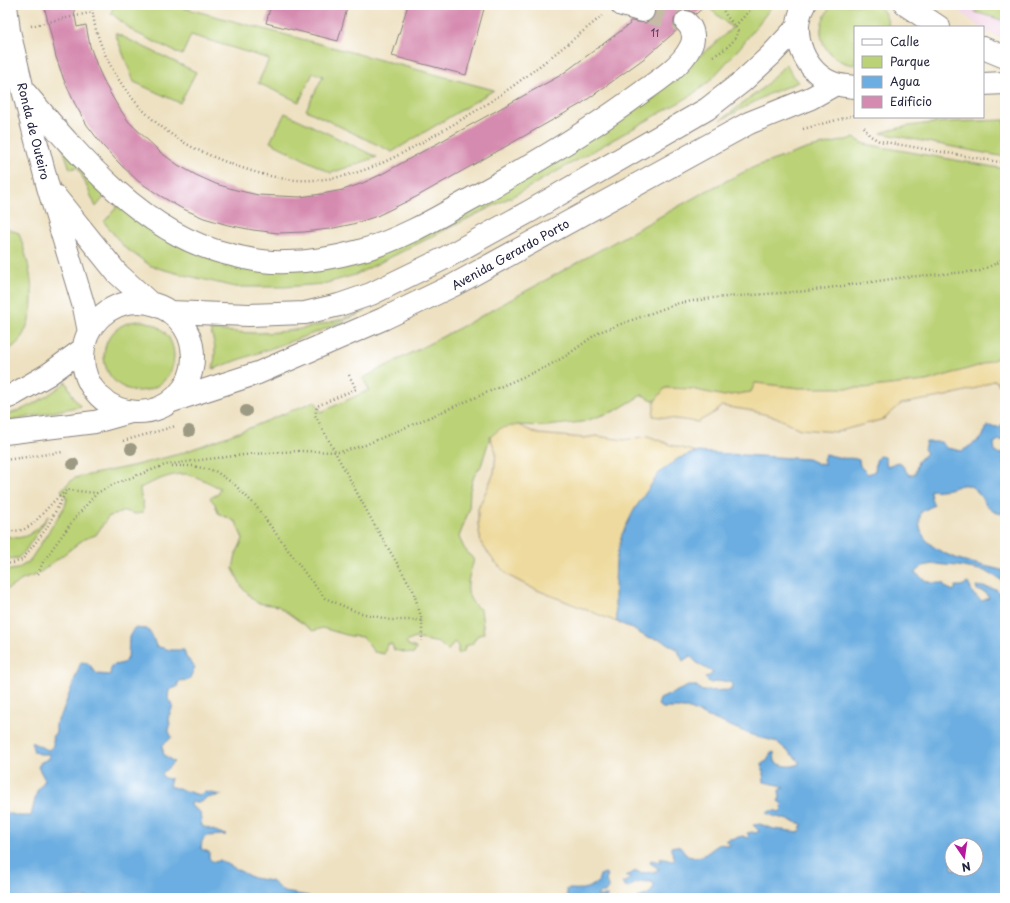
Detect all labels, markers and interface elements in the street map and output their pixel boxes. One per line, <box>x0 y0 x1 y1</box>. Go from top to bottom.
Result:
house number: 11 <box>651 25 659 40</box>
legend <box>854 26 984 118</box>
text: Calle <box>890 32 920 50</box>
text: Parque <box>890 52 930 70</box>
text: Agua <box>890 72 921 90</box>
street label: Ronda de Outeiro <box>13 80 55 182</box>
text: Edificio <box>890 92 932 110</box>
street label: Avenida Gerardo Porto <box>448 214 572 294</box>
north arrow <box>944 837 984 877</box>
text: N <box>960 858 973 877</box>

